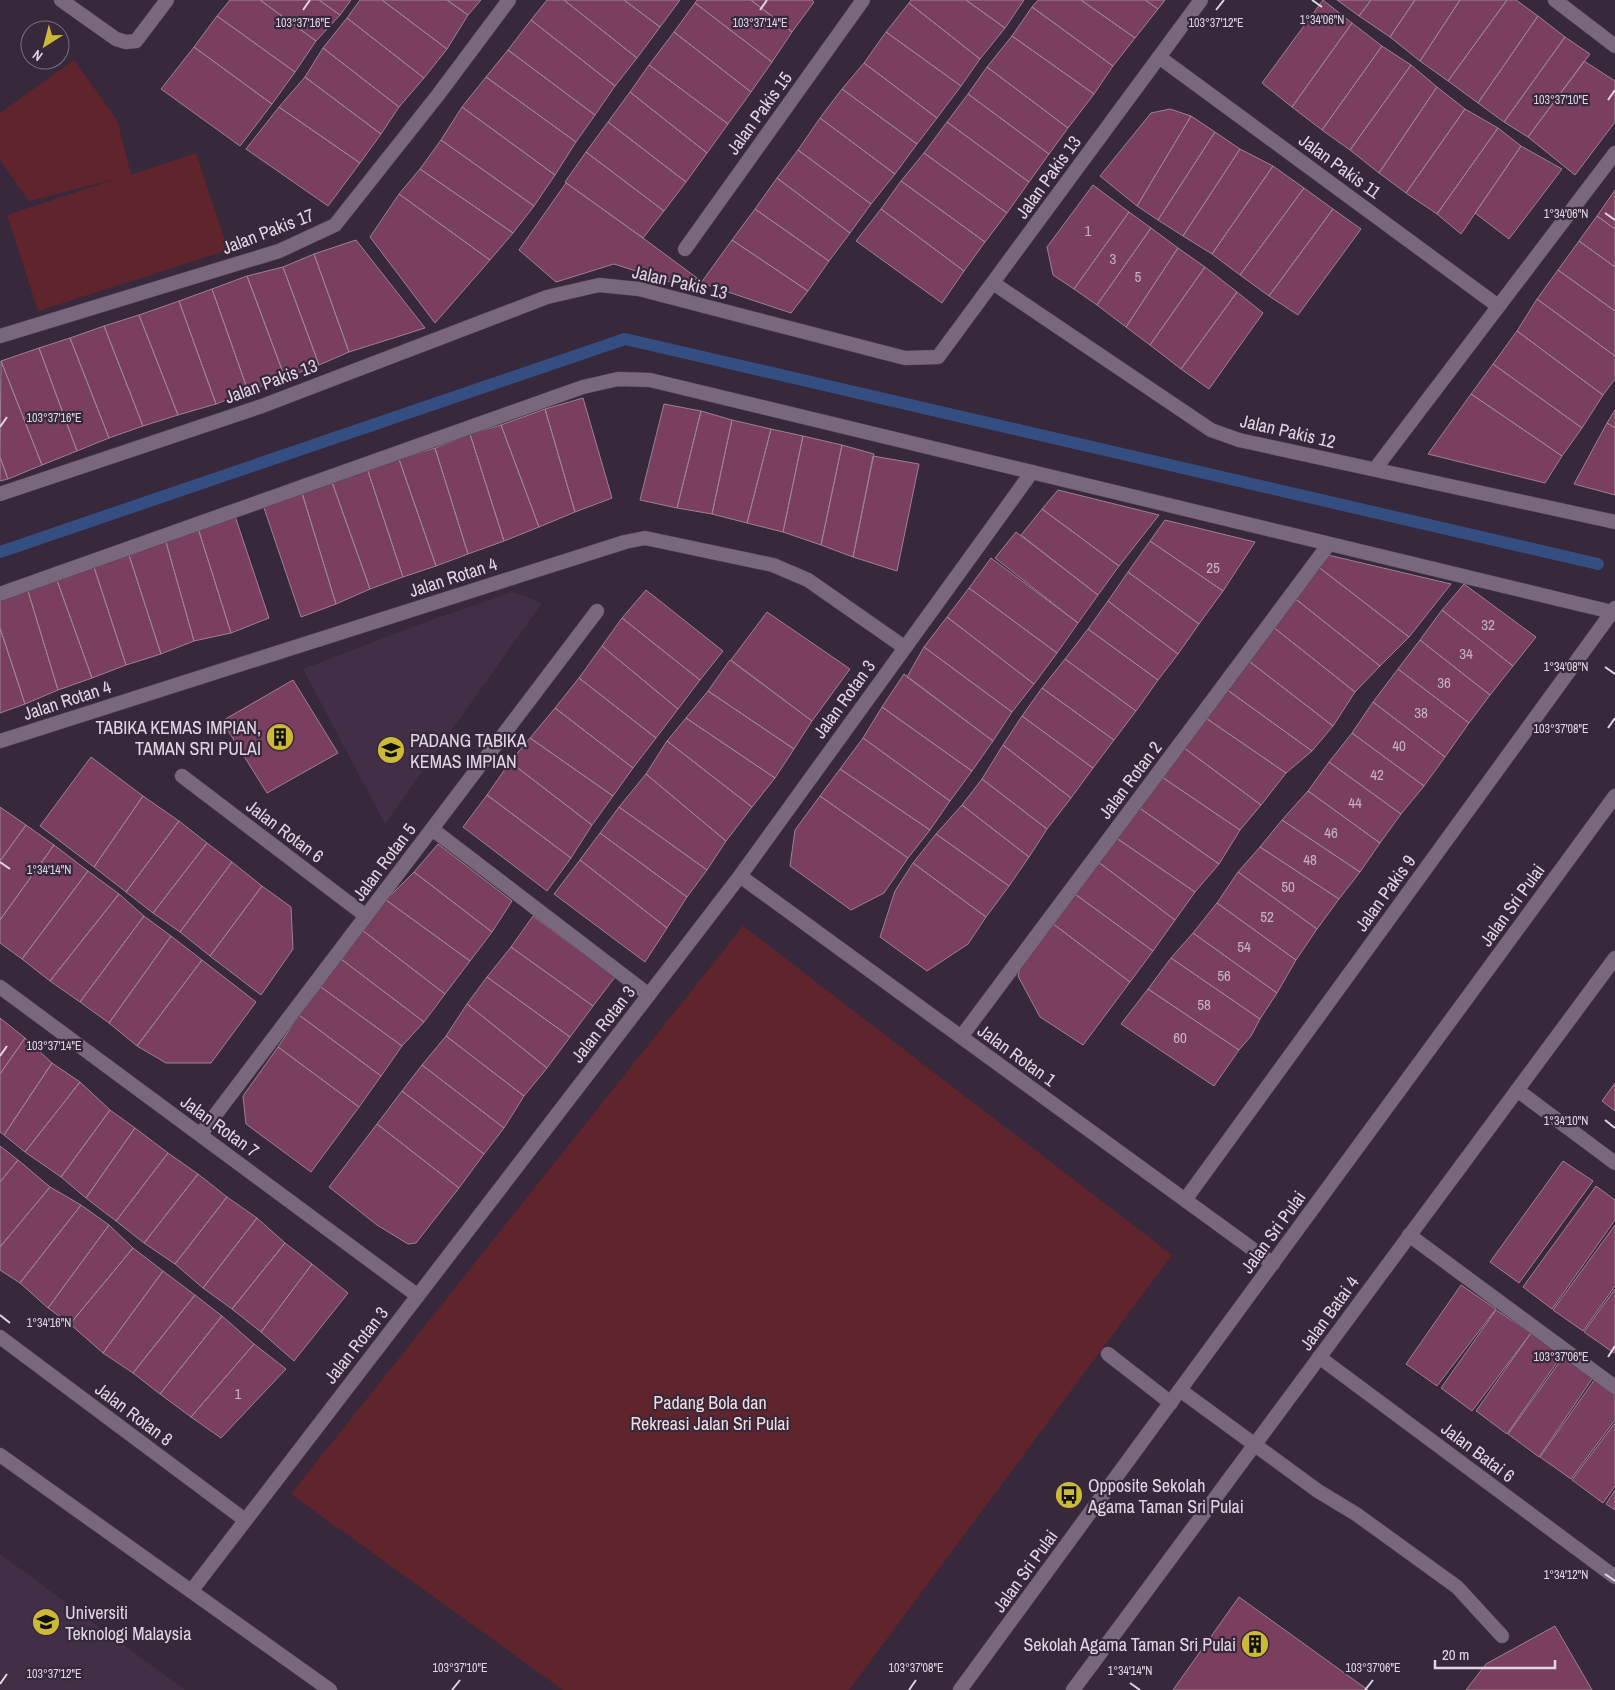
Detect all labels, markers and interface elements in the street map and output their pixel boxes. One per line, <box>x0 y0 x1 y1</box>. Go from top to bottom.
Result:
text: 1°34'06"N <box>1300 12 1344 28</box>
text: 103°37'16"E <box>275 15 331 31</box>
text: 103°37'14"E <box>732 15 788 31</box>
text: 103°37'12"E <box>1188 15 1244 31</box>
north arrow <box>20 20 70 70</box>
text: N <box>29 46 46 65</box>
street label: Jalan Pakis 15 <box>720 66 798 160</box>
text: 103°37'10"E <box>1533 92 1589 108</box>
street label: Jalan Pakis 11 <box>1294 128 1387 205</box>
street label: Jalan Pakis 13 <box>1009 130 1087 224</box>
street label: Jalan Pakis 17 <box>218 202 318 260</box>
text: 1°34'06"N <box>1544 206 1588 222</box>
house number: 1 <box>1085 220 1092 241</box>
house number: 3 <box>1110 248 1117 269</box>
street label: Jalan Pakis 13 <box>630 259 730 305</box>
house number: 5 <box>1135 266 1142 287</box>
street label: Jalan Pakis 13 <box>221 353 321 409</box>
street label: Jalan Pakis 12 <box>1238 408 1338 454</box>
text: 103°37'16"E <box>26 410 82 426</box>
street label: Jalan Rotan 4 <box>406 551 500 603</box>
house number: 25 <box>1206 557 1220 578</box>
house number: 32 <box>1481 614 1495 635</box>
house number: 34 <box>1459 643 1473 664</box>
street label: Jalan Rotan 3 <box>807 655 881 743</box>
text: 1°34'08"N <box>1544 659 1588 675</box>
house number: 36 <box>1437 672 1451 693</box>
street label: Jalan Rotan 4 <box>20 674 114 726</box>
house number: 38 <box>1414 702 1428 723</box>
place label: TABIKA KEMAS IMPIAN, TAMAN SRI PULAI <box>96 715 261 761</box>
text: 103°37'08"E <box>1533 721 1589 737</box>
building icon: TABIKA KEMAS IMPIAN, TAMAN SRI PULAI <box>265 722 295 752</box>
place label: PADANG TABIKA KEMAS IMPIAN <box>410 728 527 774</box>
school or university icon: PADANG TABIKA KEMAS IMPIAN <box>376 735 406 765</box>
house number: 40 <box>1392 735 1406 756</box>
street label: Jalan Rotan 2 <box>1093 736 1167 824</box>
house number: 42 <box>1370 764 1384 785</box>
house number: 44 <box>1348 792 1362 813</box>
street label: Jalan Rotan 6 <box>241 794 329 868</box>
street label: Jalan Rotan 5 <box>347 818 421 906</box>
house number: 46 <box>1324 822 1338 843</box>
house number: 48 <box>1303 849 1317 870</box>
street label: Jalan Pakis 9 <box>1349 850 1421 936</box>
street label: Jalan Sri Pulai <box>1474 859 1550 951</box>
text: 1°34'14"N <box>27 862 71 878</box>
house number: 50 <box>1281 876 1295 897</box>
house number: 52 <box>1260 906 1274 927</box>
house number: 54 <box>1237 936 1251 957</box>
house number: 56 <box>1217 965 1231 986</box>
street label: Jalan Rotan 3 <box>565 980 641 1068</box>
house number: 58 <box>1197 994 1211 1015</box>
street label: Jalan Rotan 1 <box>973 1018 1062 1092</box>
house number: 60 <box>1173 1027 1187 1048</box>
text: 103°37'14"E <box>26 1038 82 1054</box>
street label: Jalan Rotan 7 <box>176 1089 264 1163</box>
text: 1°34'10"N <box>1544 1113 1588 1129</box>
street label: Jalan Sri Pulai <box>1235 1186 1311 1278</box>
street label: Jalan Batai 4 <box>1294 1271 1364 1355</box>
street label: Jalan Rotan 3 <box>318 1301 394 1389</box>
text: 1°34'16"N <box>27 1315 71 1331</box>
text: 103°37'06"E <box>1533 1349 1589 1365</box>
street label: Jalan Rotan 8 <box>90 1377 178 1451</box>
house number: 1 <box>235 1383 242 1404</box>
park label: Padang Bola dan Rekreasi Jalan Sri Pulai <box>630 1390 790 1436</box>
street label: Jalan Batai 6 <box>1436 1416 1520 1488</box>
place label: Opposite Sekolah Agama Taman Sri Pulai <box>1087 1473 1244 1519</box>
bus stop icon: Opposite Sekolah Agama Taman Sri Pulai <box>1054 1480 1084 1510</box>
street label: Jalan Sri Pulai <box>987 1525 1063 1617</box>
text: 1°34'12"N <box>1544 1567 1588 1583</box>
place label: Universiti Teknologi Malaysia <box>65 1600 191 1646</box>
school or university icon: Universiti Teknologi Malaysia <box>31 1607 61 1637</box>
building icon: Sekolah Agama Taman Sri Pulai <box>1240 1629 1270 1659</box>
place label: Sekolah Agama Taman Sri Pulai <box>1023 1632 1236 1657</box>
scale bar <box>1435 1638 1555 1670</box>
text: 20 m <box>1442 1644 1469 1665</box>
text: 103°37'10"E <box>432 1660 488 1676</box>
text: 103°37'08"E <box>888 1660 944 1676</box>
text: 103°37'06"E <box>1345 1660 1401 1676</box>
text: 1°34'14"N <box>1108 1663 1152 1679</box>
text: 103°37'12"E <box>26 1666 82 1682</box>

